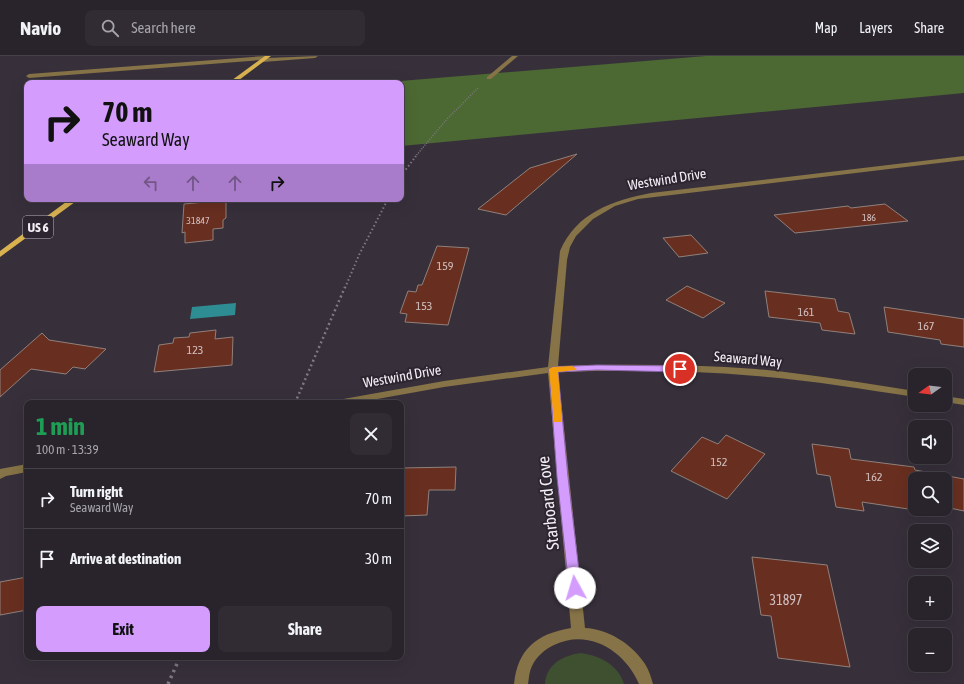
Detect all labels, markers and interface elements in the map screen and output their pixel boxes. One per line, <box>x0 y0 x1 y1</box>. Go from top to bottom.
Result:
search box <box>85 10 365 46</box>
text: Navio <box>20 17 61 39</box>
icon: search <box>99 17 121 39</box>
text: Search here <box>131 19 196 36</box>
text: Map <box>815 20 837 36</box>
text: Layers <box>859 20 892 36</box>
text: Share <box>914 20 944 36</box>
icon: right <box>36 96 88 148</box>
text: 70 m <box>102 96 152 128</box>
text: Seaward Way <box>102 129 190 150</box>
street label: Westwind Drive <box>627 165 707 193</box>
icon: left <box>140 172 162 194</box>
icon: ahead <box>182 172 204 194</box>
icon: ahead <box>224 172 246 194</box>
icon: right <box>266 172 288 194</box>
house number: 186 <box>862 212 876 223</box>
house number: 31847 <box>186 215 210 226</box>
road number: US 6 <box>23 216 53 238</box>
house number: 159 <box>437 259 454 273</box>
house number: 153 <box>416 299 432 313</box>
house number: 161 <box>798 305 815 319</box>
house number: 167 <box>918 319 935 333</box>
house number: 123 <box>187 343 203 357</box>
street label: Seaward Way <box>713 348 783 370</box>
pin <box>663 352 697 386</box>
icon: arrive <box>669 358 691 380</box>
street label: Westwind Drive <box>362 361 442 391</box>
north arrow <box>908 368 952 412</box>
map controls <box>908 368 952 672</box>
text: 1 min <box>36 413 85 440</box>
button: close <box>350 413 392 455</box>
button: sound <box>908 420 952 464</box>
text: 100 m · 13:39 <box>36 442 99 457</box>
street label: Starboard Cove <box>533 455 563 551</box>
house number: 152 <box>711 455 727 469</box>
house number: 162 <box>866 470 882 484</box>
button: search <box>908 472 952 516</box>
text: Turn right <box>70 483 123 500</box>
icon: right <box>36 488 58 510</box>
text: 70 m <box>365 490 392 507</box>
text: Seaward Way <box>70 500 133 515</box>
button: layers <box>908 524 952 568</box>
icon: arrive <box>36 548 58 570</box>
text: Arrive at destination <box>70 550 181 567</box>
text: 30 m <box>365 550 392 567</box>
position arrow <box>554 567 596 609</box>
button: + <box>908 576 952 620</box>
house number: 31897 <box>770 592 802 608</box>
button: Exit <box>36 606 210 652</box>
button: Share <box>218 606 392 652</box>
button: − <box>908 628 952 672</box>

